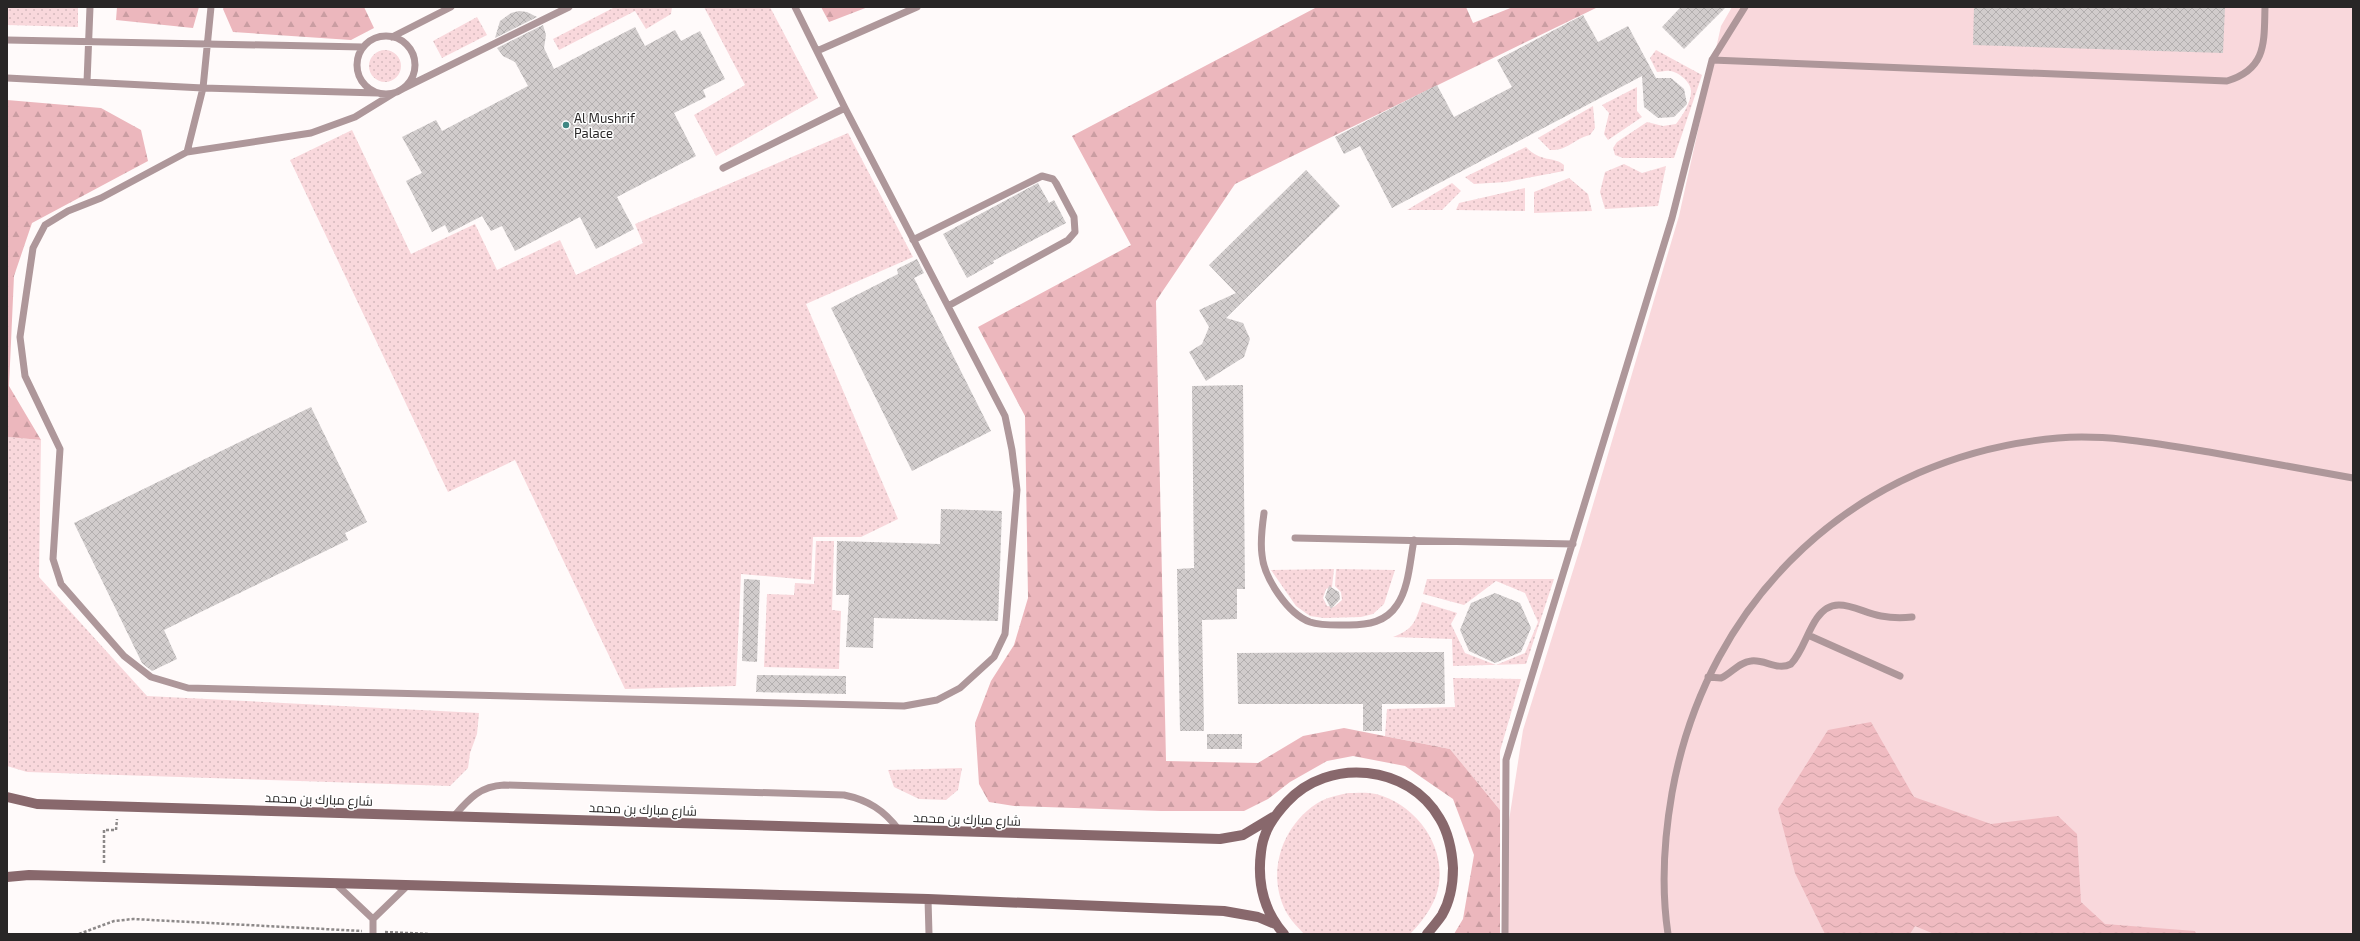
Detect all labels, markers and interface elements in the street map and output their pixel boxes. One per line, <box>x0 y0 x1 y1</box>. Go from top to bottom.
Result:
place label: Al Mushrif Palace <box>574 110 636 141</box>
marker: Al Mushrif Palace <box>561 120 571 130</box>
street label: شارع مبارك بن محمد <box>265 789 373 810</box>
street label: شارع مبارك بن محمد <box>589 799 697 820</box>
street label: شارع مبارك بن محمد <box>913 809 1021 830</box>

